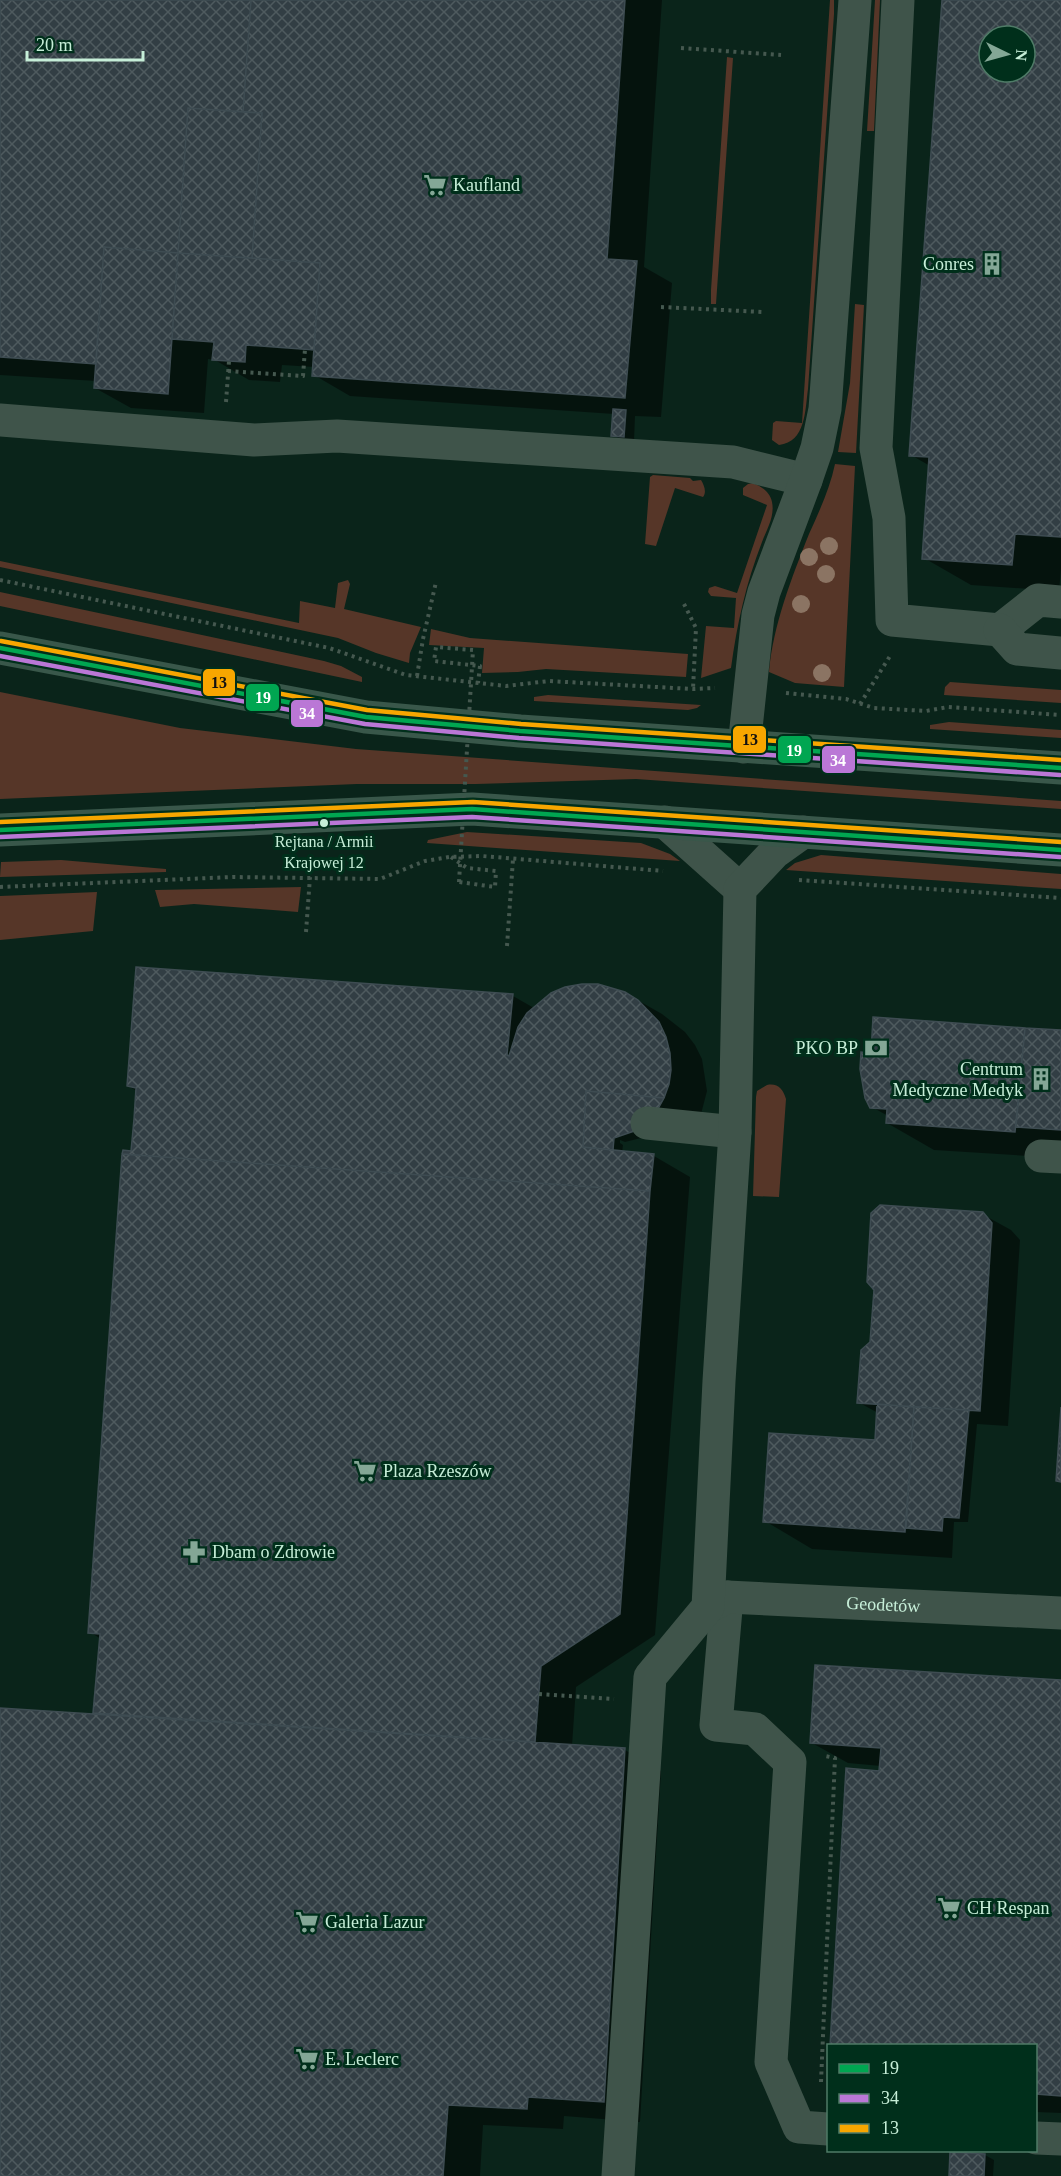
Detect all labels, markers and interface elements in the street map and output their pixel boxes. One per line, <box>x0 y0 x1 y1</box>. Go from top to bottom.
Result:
scale bar <box>27 24 142 62</box>
north arrow <box>977 24 1037 84</box>
text: 20 m <box>36 35 73 55</box>
text: N <box>1012 49 1030 62</box>
supermarket icon: Kaufland <box>422 172 448 198</box>
place label: Kaufland <box>453 175 520 195</box>
building icon: Conres <box>979 251 1005 277</box>
place label: Conres <box>923 254 974 274</box>
line badge: 13 <box>202 668 236 697</box>
text: 13 <box>211 674 227 691</box>
line badge: 19 <box>245 683 280 712</box>
text: 19 <box>255 689 271 706</box>
line badge: 34 <box>290 699 324 728</box>
text: 34 <box>299 705 315 722</box>
line badge: 13 <box>732 725 767 754</box>
text: 13 <box>742 731 758 748</box>
line badge: 19 <box>777 735 812 764</box>
text: 19 <box>786 742 802 759</box>
line badge: 34 <box>821 745 856 774</box>
text: 34 <box>830 752 846 769</box>
marker: Rejtana / Armii Krajowej 12 <box>318 817 330 829</box>
place label: Rejtana / Armii Krajowej 12 <box>275 833 374 872</box>
bank icon: PKO BP <box>863 1035 889 1061</box>
place label: PKO BP <box>795 1038 858 1058</box>
place label: Centrum Medyczne Medyk <box>893 1059 1023 1100</box>
building icon: Centrum Medyczne Medyk <box>1028 1066 1054 1092</box>
supermarket icon: Plaza Rzeszów <box>352 1458 378 1484</box>
place label: Plaza Rzeszów <box>383 1461 491 1481</box>
pharmacy icon: Dbam o Zdrowie <box>181 1539 207 1565</box>
place label: Dbam o Zdrowie <box>212 1542 335 1562</box>
street label: Geodetów <box>846 1593 921 1616</box>
supermarket icon: CH Respan <box>936 1895 962 1921</box>
place label: CH Respan <box>967 1898 1050 1918</box>
supermarket icon: Galeria Lazur <box>294 1909 320 1935</box>
place label: Galeria Lazur <box>325 1912 424 1932</box>
legend <box>827 2044 1037 2152</box>
supermarket icon: E. Leclerc <box>294 2046 320 2072</box>
place label: E. Leclerc <box>325 2049 399 2069</box>
text: 19 <box>881 2058 899 2078</box>
text: 34 <box>881 2088 899 2108</box>
text: 13 <box>881 2118 899 2138</box>

